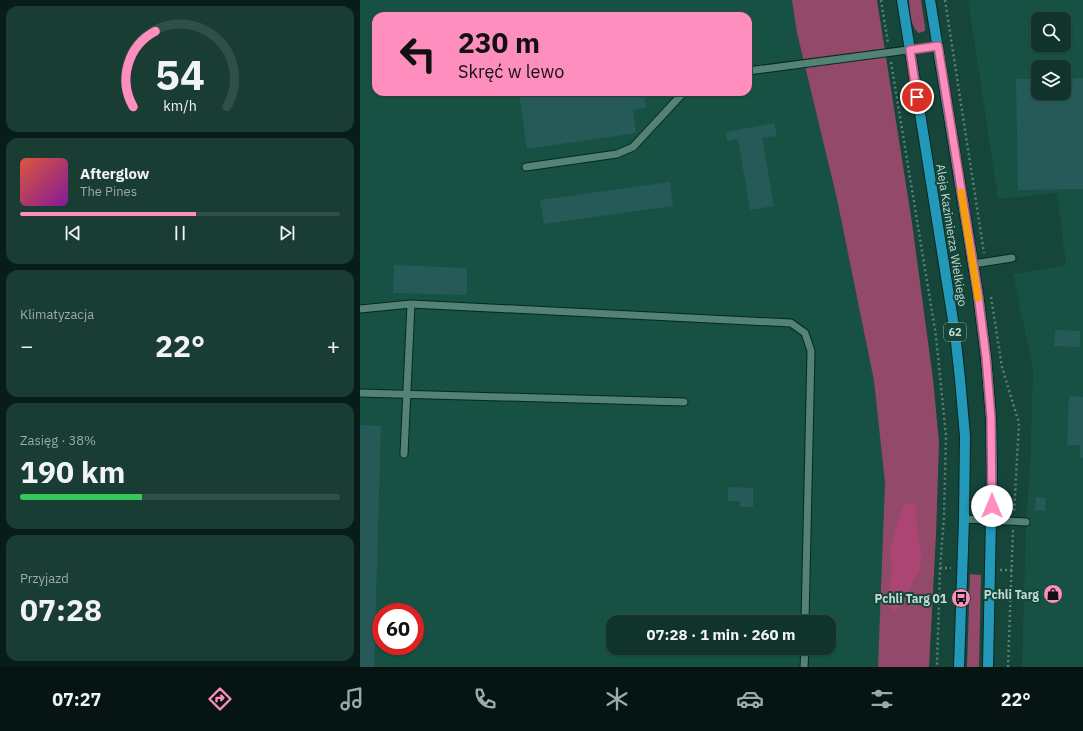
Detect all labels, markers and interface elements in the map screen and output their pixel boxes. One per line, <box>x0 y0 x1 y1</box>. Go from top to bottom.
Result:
map controls <box>1031 12 1071 100</box>
button: search <box>1031 12 1071 52</box>
text: 230 m <box>458 24 540 61</box>
icon: left <box>392 28 444 80</box>
text: 54 <box>155 47 205 101</box>
text: Skręć w lewo <box>458 60 564 83</box>
button: layers <box>1031 60 1071 100</box>
pin <box>900 80 934 114</box>
icon: arrive <box>906 86 928 108</box>
text: km/h <box>163 96 197 115</box>
street label: Aleja Kazimierza Wielkiego <box>933 163 971 308</box>
text: Afterglow <box>80 164 149 183</box>
text: The Pines <box>80 183 137 200</box>
icon: previous <box>62 222 84 244</box>
icon: pause <box>169 222 191 244</box>
icon: next <box>276 222 298 244</box>
text: Klimatyzacja <box>20 306 94 323</box>
road number: 62 <box>944 323 966 341</box>
text: 22° <box>155 326 205 365</box>
text: − <box>20 331 33 360</box>
text: + <box>327 331 340 360</box>
text: Zasięg · 38% <box>20 432 96 449</box>
text: 190 km <box>20 452 125 491</box>
position arrow <box>971 485 1013 527</box>
text: Przyjazd <box>20 570 69 587</box>
shop icon: Pchli Targ <box>1042 583 1064 605</box>
bus stop icon: Pchli Targ 01 <box>950 587 972 609</box>
place label: Pchli Targ <box>984 587 1039 602</box>
text: 07:28 <box>20 590 102 629</box>
place label: Pchli Targ 01 <box>875 591 947 606</box>
speed limit sign: 60 <box>372 603 424 655</box>
text: 07:28 · 1 min · 260 m <box>647 625 795 644</box>
icon: directions <box>206 685 234 713</box>
icon: music <box>338 685 366 713</box>
icon: phone <box>471 685 499 713</box>
icon: climate <box>603 685 631 713</box>
icon: car <box>736 685 764 713</box>
icon: filters <box>868 685 896 713</box>
text: 07:27 <box>52 688 101 711</box>
text: 22° <box>1001 688 1031 711</box>

